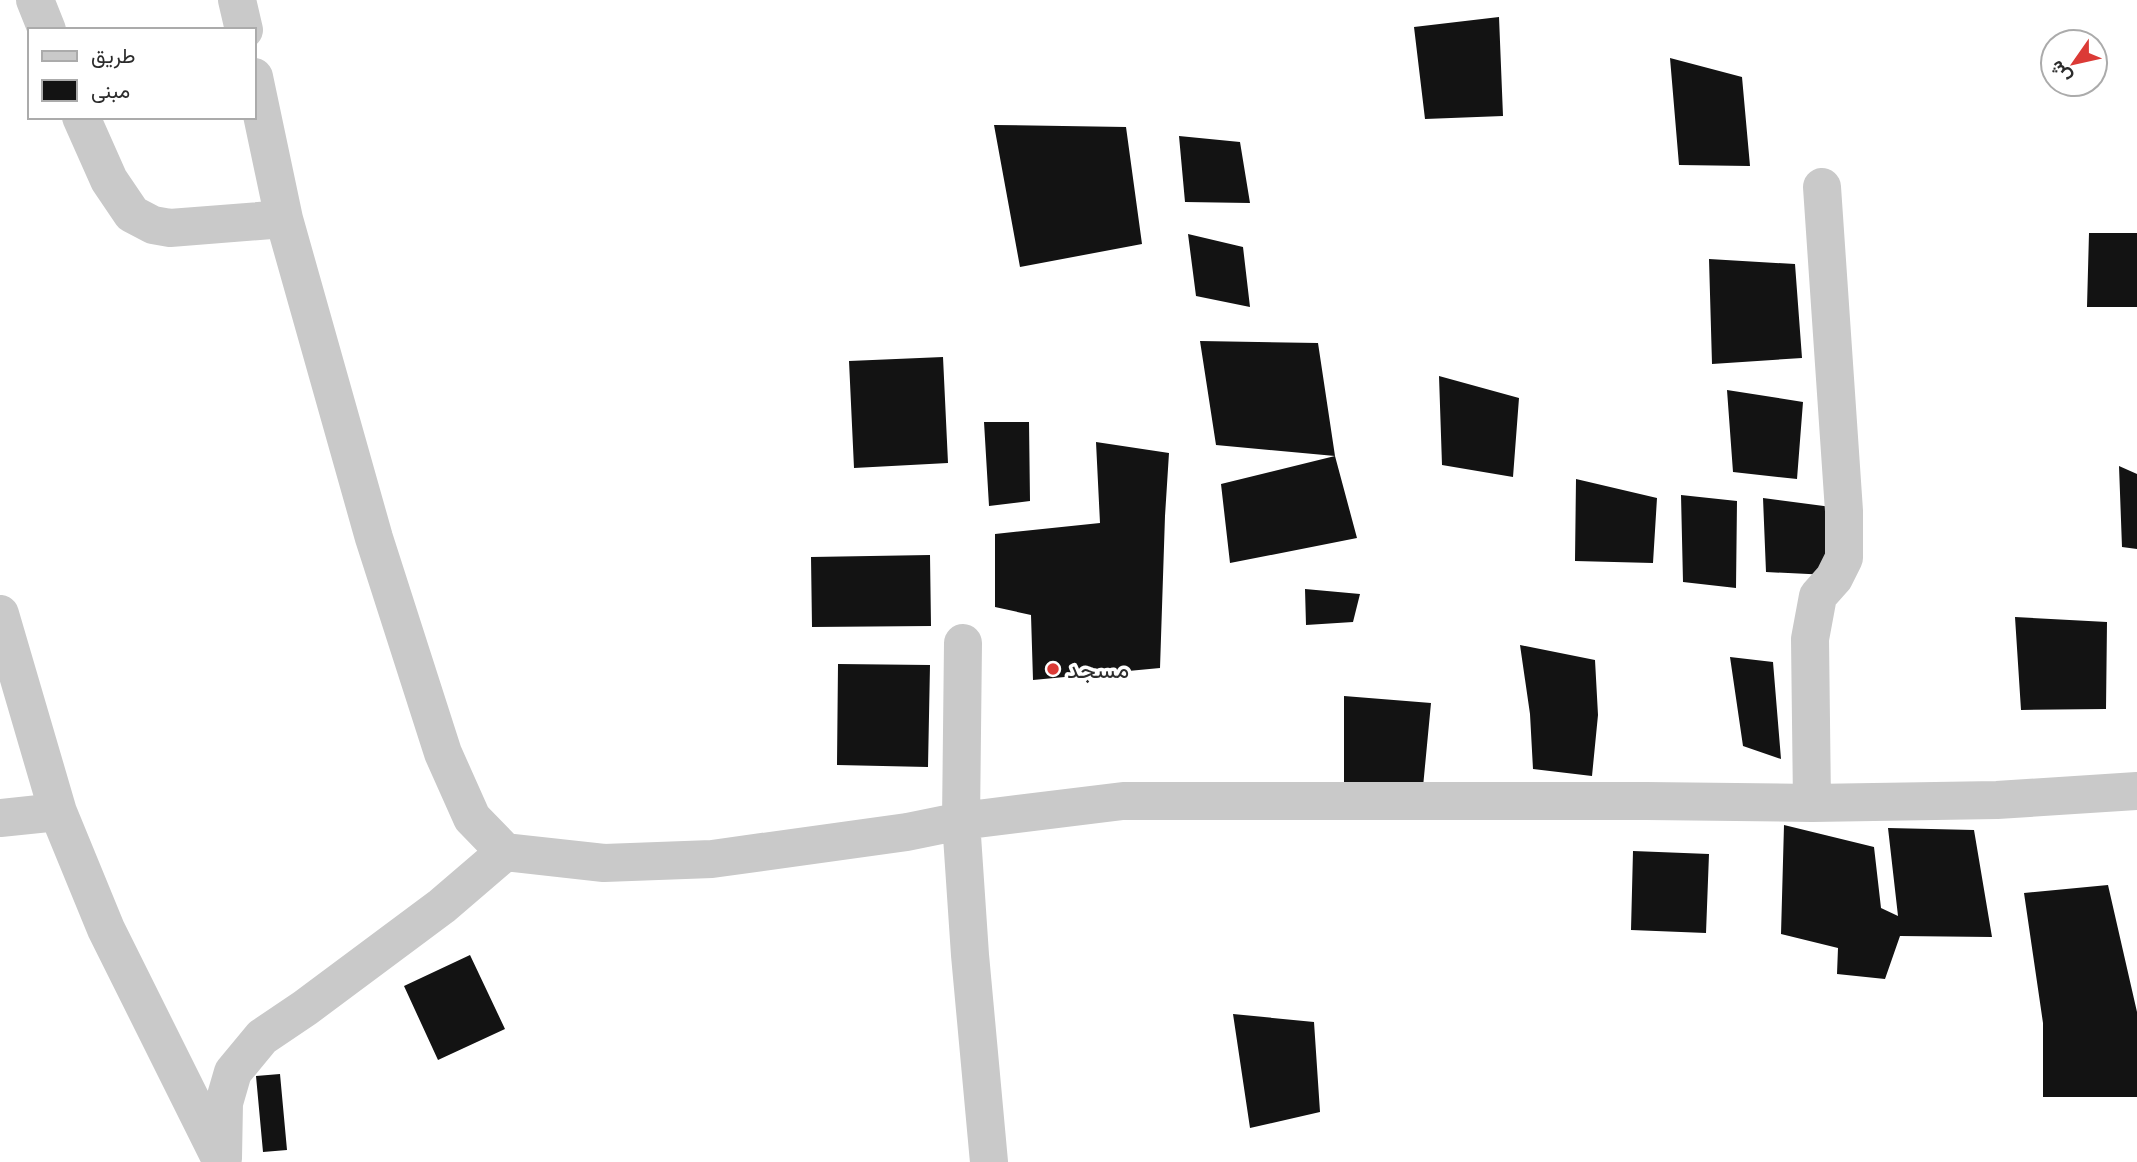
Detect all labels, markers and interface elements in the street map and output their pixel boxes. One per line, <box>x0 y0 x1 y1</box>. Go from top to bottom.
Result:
legend <box>28 28 256 119</box>
north arrow <box>2039 28 2109 98</box>
text: طريق <box>91 43 136 69</box>
text: ش <box>2044 56 2076 88</box>
text: مبنى <box>91 78 130 103</box>
place label: مسجد <box>1067 655 1129 684</box>
marker: مسجد <box>1045 661 1061 677</box>

